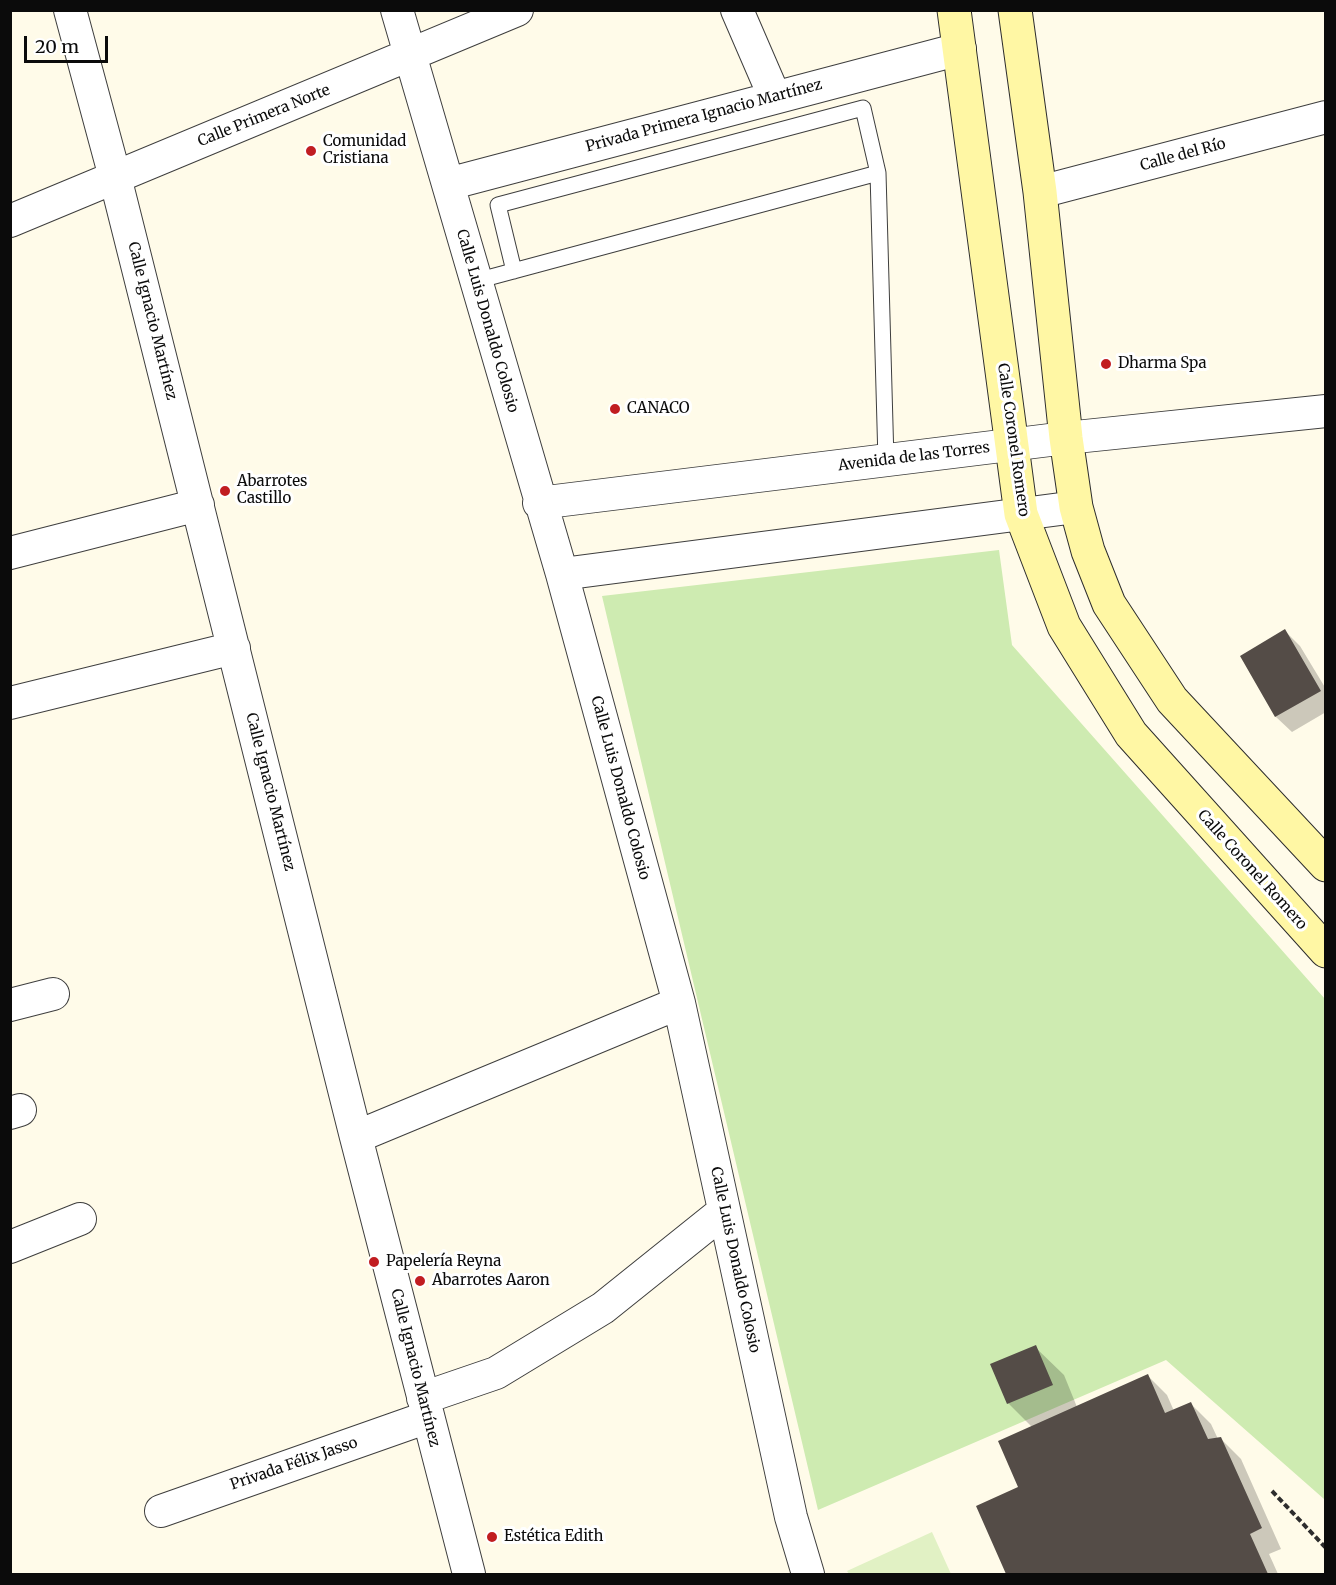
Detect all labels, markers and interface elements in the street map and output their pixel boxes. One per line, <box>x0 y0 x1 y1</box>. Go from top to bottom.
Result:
scale bar <box>27 24 111 62</box>
text: 20 m <box>35 35 79 58</box>
street label: Privada Primera Ignacio Martínez <box>584 76 824 156</box>
street label: Calle Primera Norte <box>195 81 333 151</box>
place label: Comunidad Cristiana <box>323 133 406 168</box>
street label: Calle del Río <box>1138 135 1228 175</box>
marker: Comunidad Cristiana <box>304 144 318 158</box>
street label: Calle Luis Donaldo Colosio <box>452 227 522 415</box>
street label: Calle Ignacio Martínez <box>124 240 180 402</box>
place label: Dharma Spa <box>1118 355 1206 373</box>
marker: Dharma Spa <box>1099 357 1113 371</box>
street label: Calle Coronel Romero <box>993 362 1033 518</box>
place label: CANACO <box>627 400 690 418</box>
marker: CANACO <box>608 402 622 416</box>
street label: Avenida de las Torres <box>837 439 991 475</box>
place label: Abarrotes Castillo <box>237 473 307 508</box>
marker: Abarrotes Castillo <box>218 484 232 498</box>
street label: Calle Luis Donaldo Colosio <box>587 694 653 882</box>
street label: Calle Ignacio Martínez <box>242 711 298 873</box>
street label: Calle Coronel Romero <box>1194 806 1310 934</box>
street label: Calle Luis Donaldo Colosio <box>706 1165 764 1355</box>
place label: Papelería Reyna <box>386 1253 501 1271</box>
marker: Papelería Reyna <box>367 1255 381 1269</box>
place label: Abarrotes Aaron <box>432 1272 550 1290</box>
marker: Abarrotes Aaron <box>413 1274 427 1288</box>
street label: Calle Ignacio Martínez <box>387 1287 443 1449</box>
street label: Privada Félix Jasso <box>228 1434 360 1494</box>
place label: Estética Edith <box>504 1528 603 1546</box>
marker: Estética Edith <box>485 1530 499 1544</box>

